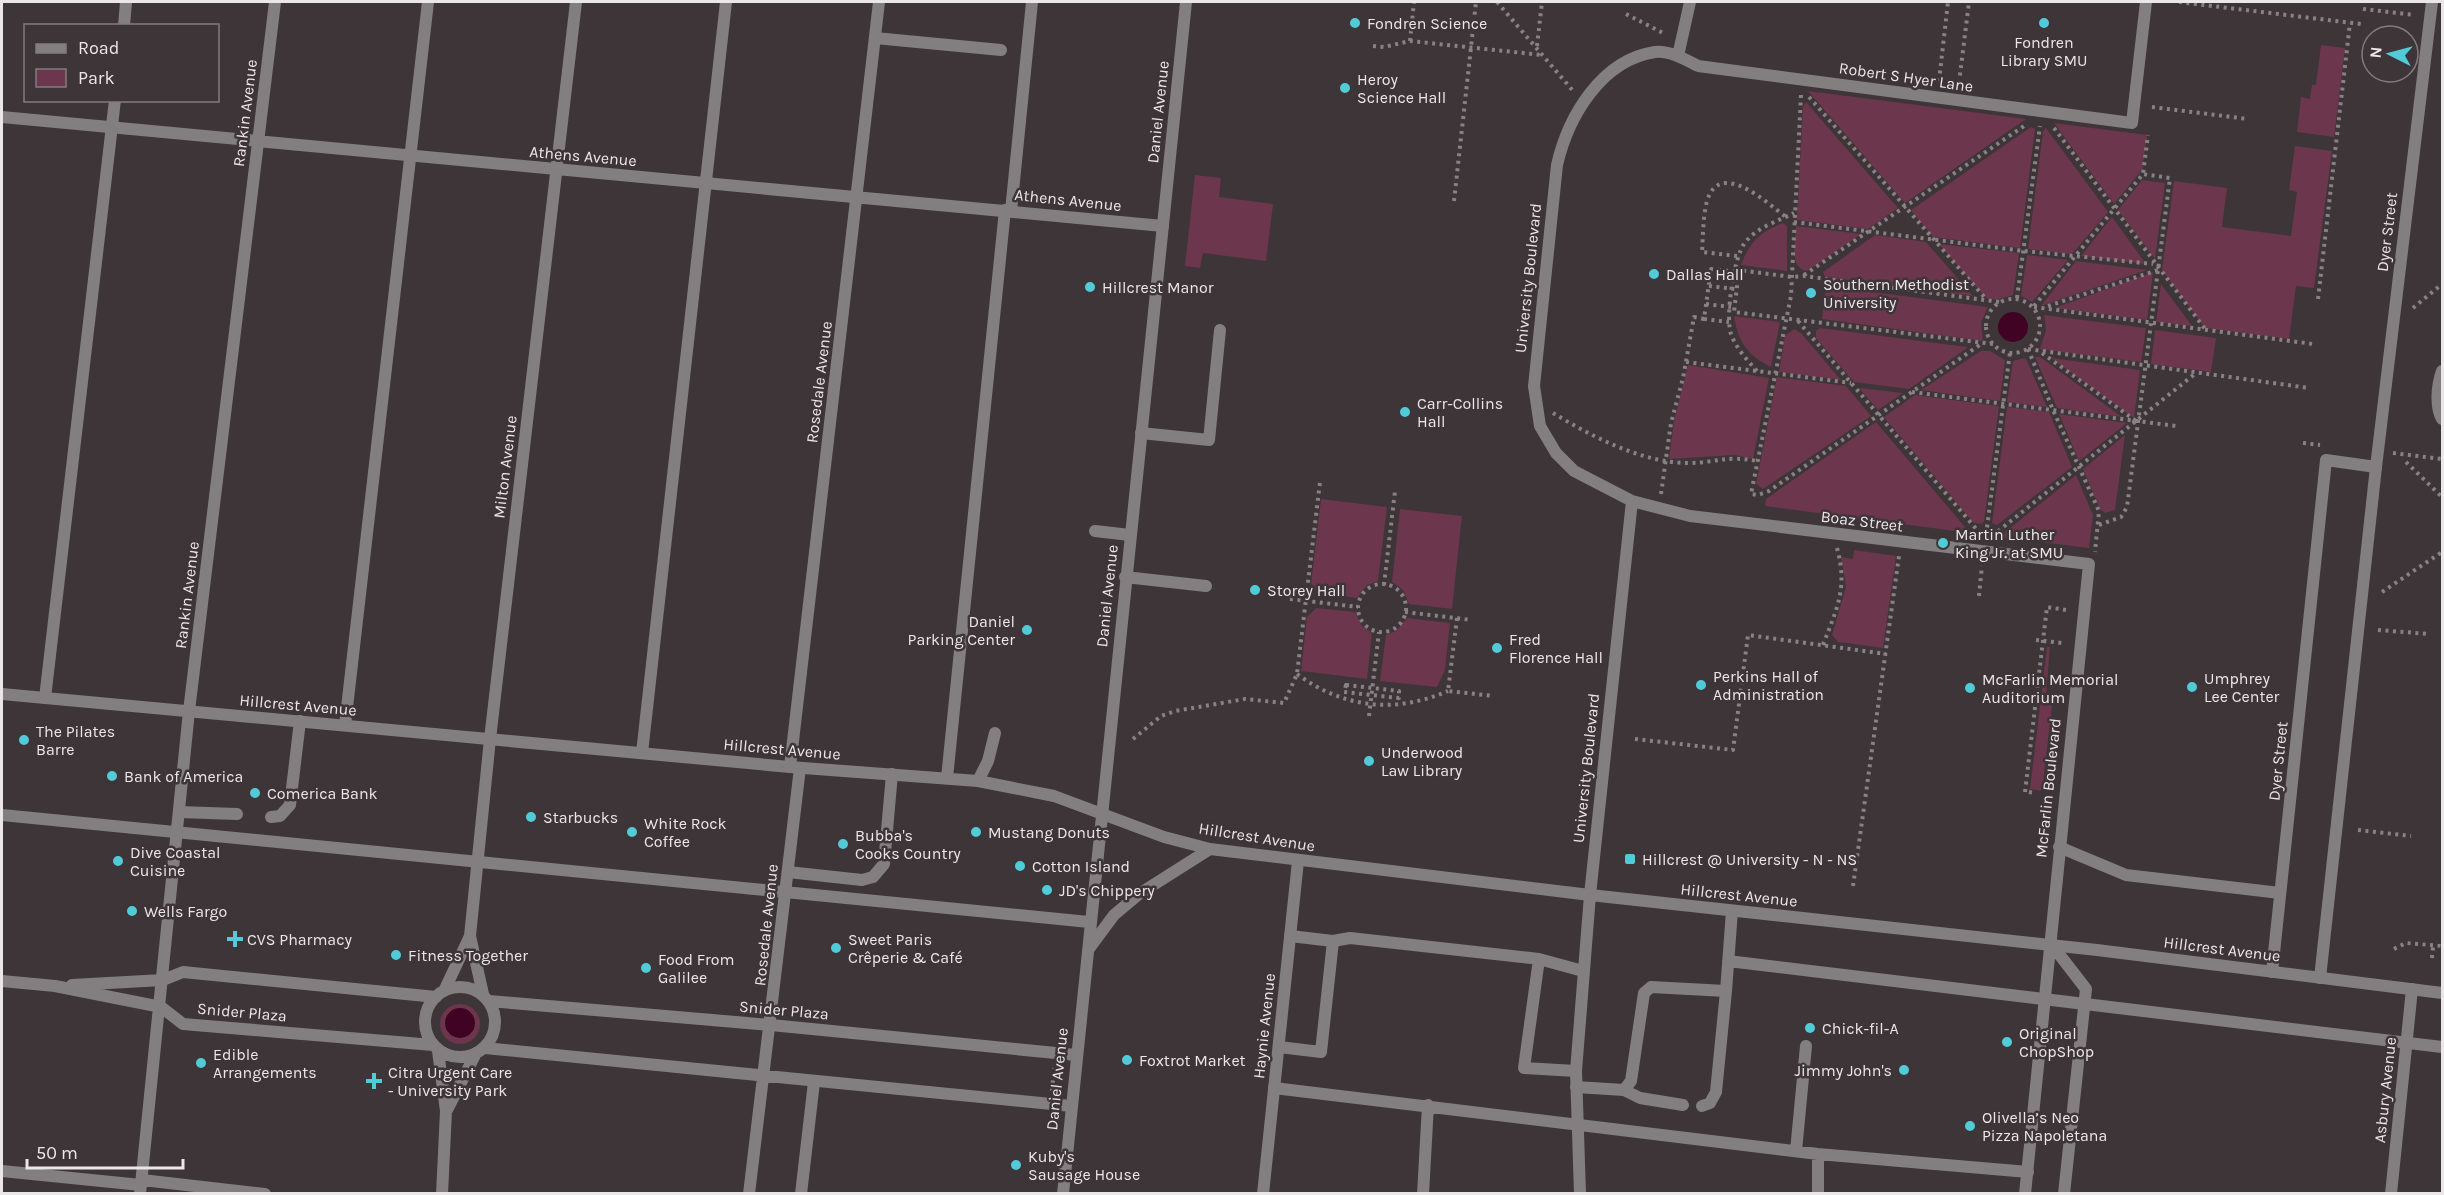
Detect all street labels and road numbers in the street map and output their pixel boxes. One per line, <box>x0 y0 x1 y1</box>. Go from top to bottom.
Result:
street label: Rankin Avenue <box>229 58 261 168</box>
street label: Robert S Hyer Lane <box>1838 58 1974 96</box>
street label: Daniel Avenue <box>1143 60 1173 164</box>
street label: Athens Avenue <box>529 142 637 170</box>
street label: Athens Avenue <box>1013 185 1123 215</box>
street label: Dyer Street <box>2373 191 2401 273</box>
street label: University Boulevard <box>1511 202 1545 354</box>
street label: Rosedale Avenue <box>802 320 836 444</box>
street label: Milton Avenue <box>489 414 521 520</box>
street label: Boaz Street <box>1820 507 1904 535</box>
street label: Rankin Avenue <box>171 540 203 650</box>
street label: Daniel Avenue <box>1092 544 1122 648</box>
street label: Hillcrest Avenue <box>239 690 357 720</box>
street label: University Boulevard <box>1569 692 1603 844</box>
street label: McFarlin Boulevard <box>2031 717 2065 859</box>
street label: Dyer Street <box>2264 720 2292 802</box>
street label: Hillcrest Avenue <box>723 734 841 764</box>
street label: Hillcrest Avenue <box>1197 818 1317 856</box>
street label: Rosedale Avenue <box>750 863 782 987</box>
street label: Hillcrest Avenue <box>1680 879 1798 911</box>
street label: Hillcrest Avenue <box>2162 932 2282 966</box>
street label: Haynie Avenue <box>1249 972 1279 1080</box>
street label: Snider Plaza <box>738 997 830 1023</box>
street label: Snider Plaza <box>196 999 288 1025</box>
street label: Daniel Avenue <box>1042 1027 1072 1131</box>
street label: Asbury Avenue <box>2370 1036 2400 1144</box>

